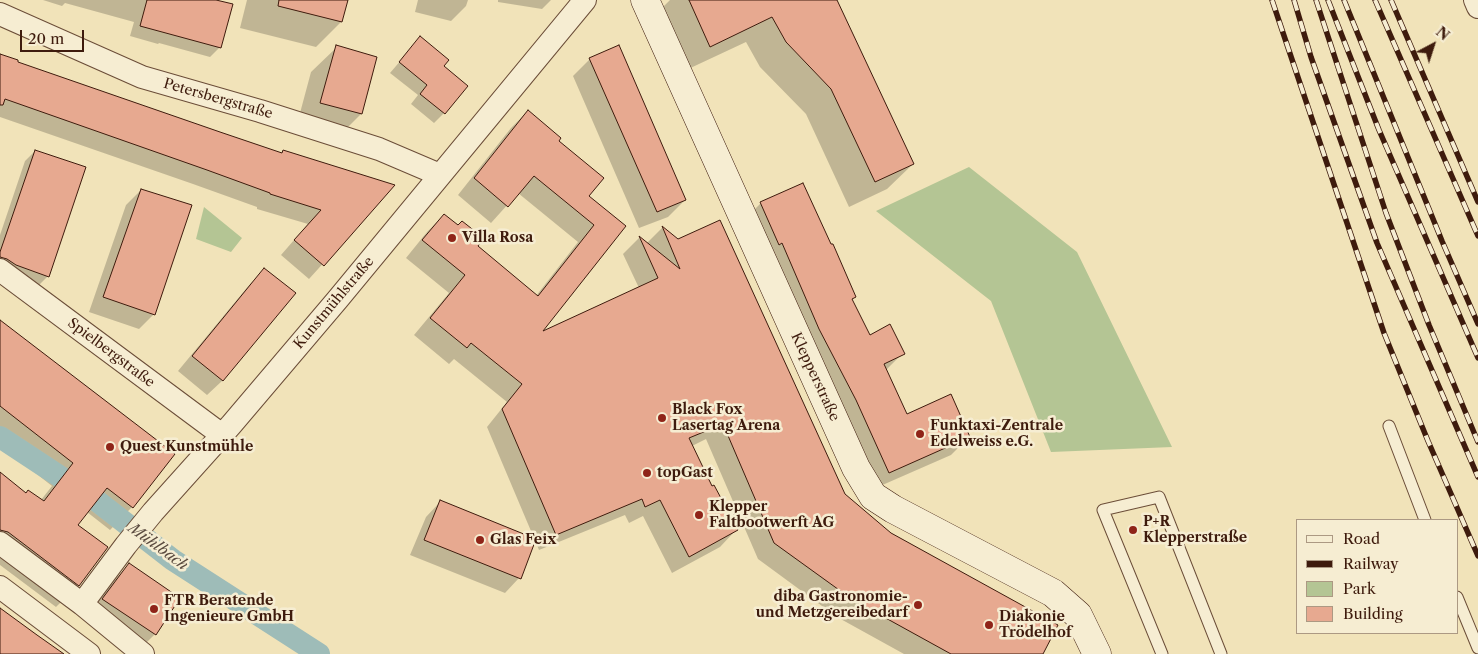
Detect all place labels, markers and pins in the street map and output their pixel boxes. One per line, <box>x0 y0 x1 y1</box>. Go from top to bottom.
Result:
place label: Villa Rosa <box>462 230 533 246</box>
marker: Villa Rosa <box>446 232 458 244</box>
place label: Black Fox Lasertag Arena <box>672 402 780 434</box>
marker: Black Fox Lasertag Arena <box>656 412 668 424</box>
place label: Funktaxi-Zentrale Edelweiss e.G. <box>930 418 1063 451</box>
marker: Funktaxi-Zentrale Edelweiss e.G. <box>914 428 926 440</box>
place label: Quest Kunstmühle <box>120 439 253 455</box>
marker: Quest Kunstmühle <box>104 441 116 453</box>
place label: topGast <box>657 465 713 481</box>
marker: topGast <box>641 467 653 479</box>
place label: Klepper Faltbootwerft AG <box>709 499 834 532</box>
marker: Klepper Faltbootwerft AG <box>693 509 705 521</box>
place label: P+R Klepperstraße <box>1143 514 1247 546</box>
marker: P+R Klepperstraße <box>1127 524 1139 536</box>
place label: Glas Feix <box>490 532 556 548</box>
marker: Glas Feix <box>474 534 486 546</box>
place label: diba Gastronomie- und Metzgereibedarf <box>756 589 908 622</box>
place label: FTR Beratende Ingenieure GmbH <box>164 593 294 626</box>
marker: diba Gastronomie- und Metzgereibedarf <box>912 599 924 611</box>
marker: FTR Beratende Ingenieure GmbH <box>148 603 160 615</box>
place label: Diakonie Trödelhof <box>999 609 1072 642</box>
marker: Diakonie Trödelhof <box>983 619 995 631</box>

